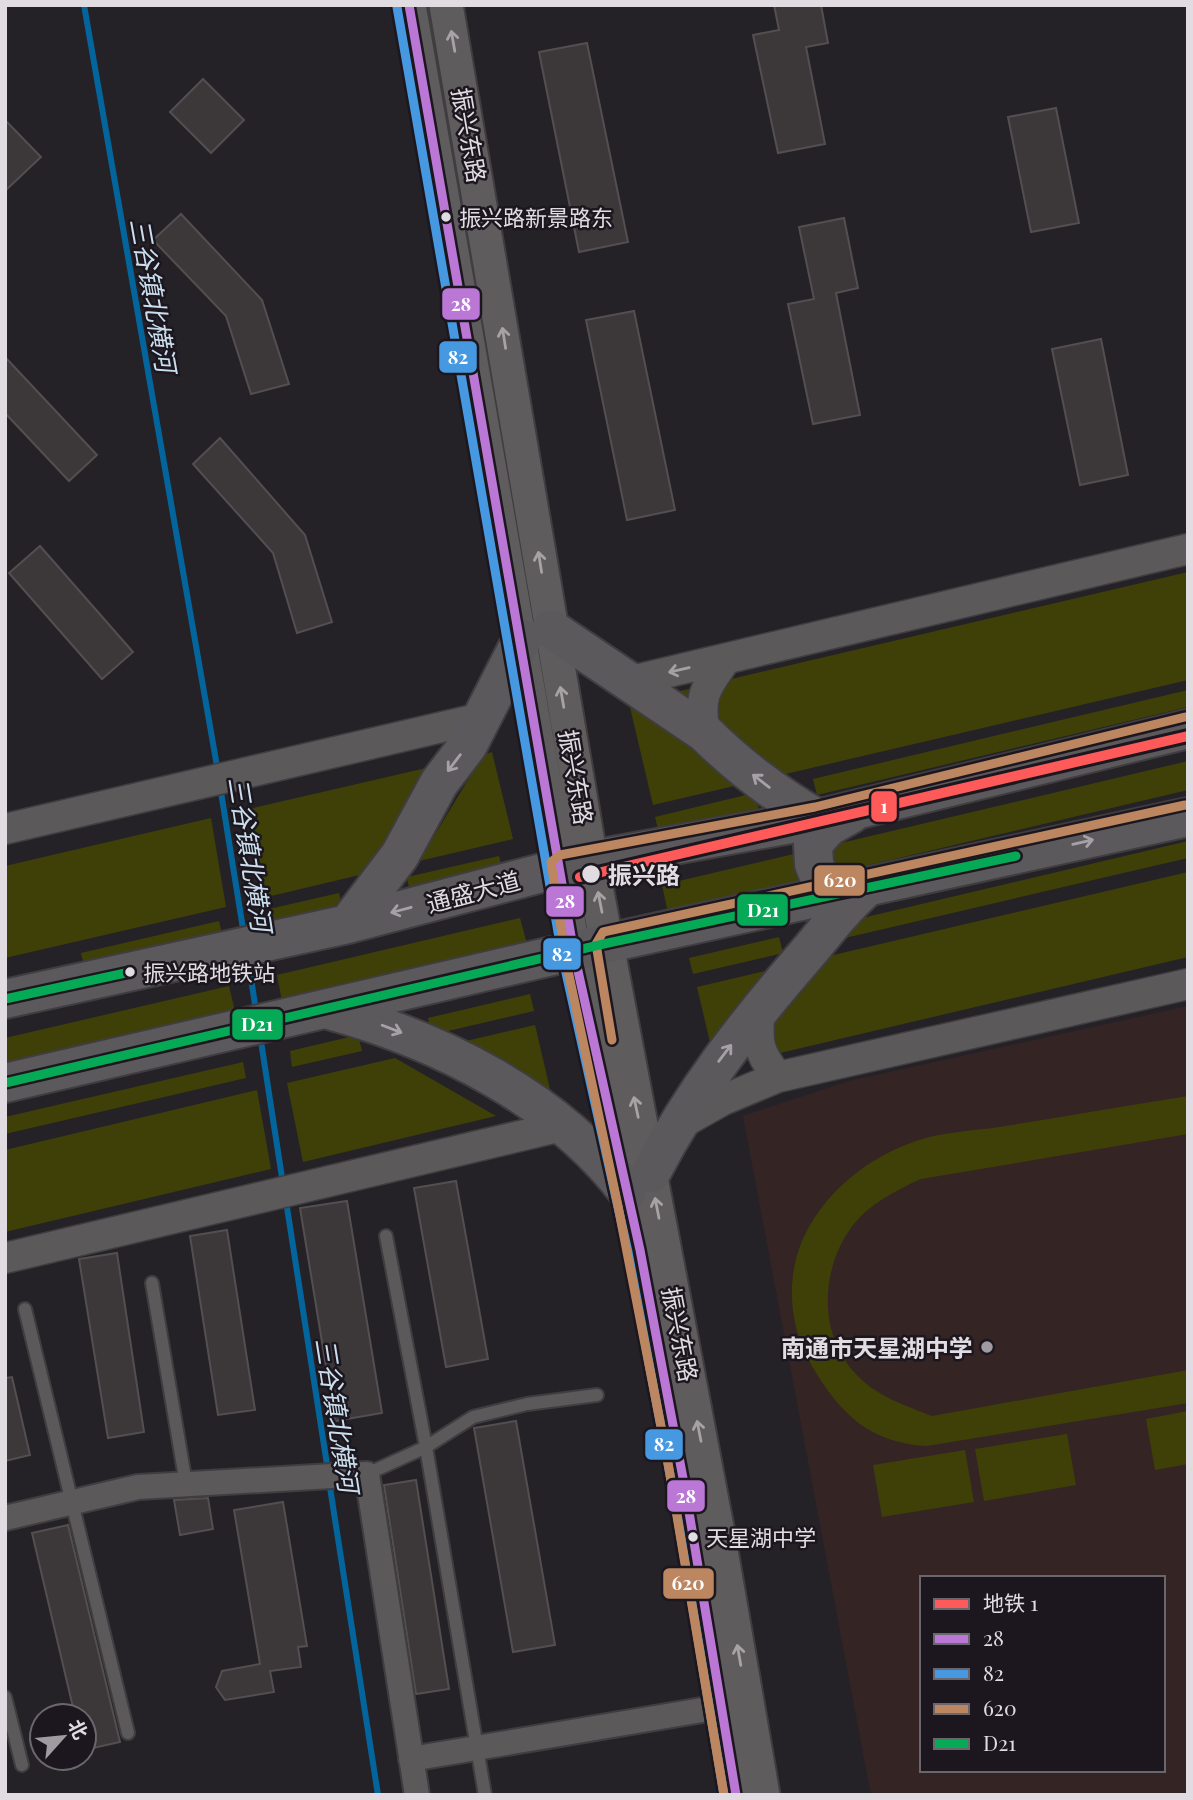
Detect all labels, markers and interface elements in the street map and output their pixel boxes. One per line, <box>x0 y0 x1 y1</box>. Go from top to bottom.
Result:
one-way arrow <box>446 30 459 53</box>
street label: 振兴东路 <box>446 85 494 185</box>
place label: 振兴路新景路东 <box>459 202 613 232</box>
marker: 振兴路新景路东 <box>439 210 453 224</box>
water label: 三谷镇北横河 <box>123 215 186 380</box>
line badge: 28 <box>441 287 481 321</box>
text: 28 <box>451 290 471 316</box>
one-way arrow <box>497 327 510 349</box>
line badge: 82 <box>438 340 478 374</box>
text: 82 <box>448 343 468 369</box>
one-way arrow <box>533 551 546 574</box>
one-way arrow <box>668 664 691 677</box>
one-way arrow <box>555 686 569 709</box>
street label: 振兴东路 <box>553 727 601 827</box>
one-way arrow <box>447 753 461 772</box>
water label: 三谷镇北横河 <box>222 774 281 939</box>
one-way arrow <box>752 774 771 789</box>
line badge: 1 <box>870 790 898 823</box>
text: 1 <box>880 792 888 818</box>
one-way arrow <box>1071 835 1094 848</box>
place label: 振兴路 <box>608 858 680 890</box>
street label: 通盛大道 <box>422 863 524 919</box>
marker: 振兴路 <box>580 863 602 885</box>
line badge: 620 <box>813 864 866 897</box>
text: 620 <box>824 866 856 892</box>
line badge: 28 <box>545 885 585 918</box>
text: 28 <box>555 887 575 913</box>
one-way arrow <box>592 891 606 914</box>
line badge: D21 <box>736 893 789 927</box>
text: D21 <box>747 896 779 922</box>
one-way arrow <box>390 904 413 917</box>
line badge: 82 <box>542 937 582 971</box>
text: 82 <box>552 940 572 966</box>
place label: 振兴路地铁站 <box>143 957 275 987</box>
marker: 振兴路地铁站 <box>123 965 137 979</box>
line badge: D21 <box>231 1008 284 1041</box>
text: D21 <box>241 1010 273 1036</box>
one-way arrow <box>381 1024 403 1037</box>
one-way arrow <box>718 1044 733 1063</box>
one-way arrow <box>628 1096 642 1119</box>
one-way arrow <box>650 1197 663 1220</box>
street label: 振兴东路 <box>656 1284 706 1384</box>
place label: 南通市天星湖中学 <box>781 1331 973 1363</box>
water label: 三谷镇北横河 <box>309 1335 368 1500</box>
marker: 南通市天星湖中学 <box>979 1339 995 1355</box>
one-way arrow <box>692 1420 705 1443</box>
line badge: 82 <box>644 1428 684 1461</box>
text: 82 <box>654 1430 674 1456</box>
line badge: 28 <box>666 1479 706 1513</box>
text: 28 <box>676 1482 696 1508</box>
place label: 天星湖中学 <box>706 1522 816 1552</box>
marker: 天星湖中学 <box>686 1530 700 1544</box>
line badge: 620 <box>662 1567 715 1600</box>
text: 620 <box>672 1569 704 1595</box>
legend <box>920 1576 1165 1772</box>
text: 地铁 1 <box>983 1588 1038 1616</box>
text: 28 <box>983 1623 1004 1651</box>
one-way arrow <box>731 1644 745 1667</box>
text: 82 <box>983 1658 1004 1686</box>
text: 620 <box>983 1693 1017 1721</box>
north arrow <box>28 1702 98 1772</box>
text: 北 <box>63 1714 95 1743</box>
text: D21 <box>983 1728 1016 1756</box>

